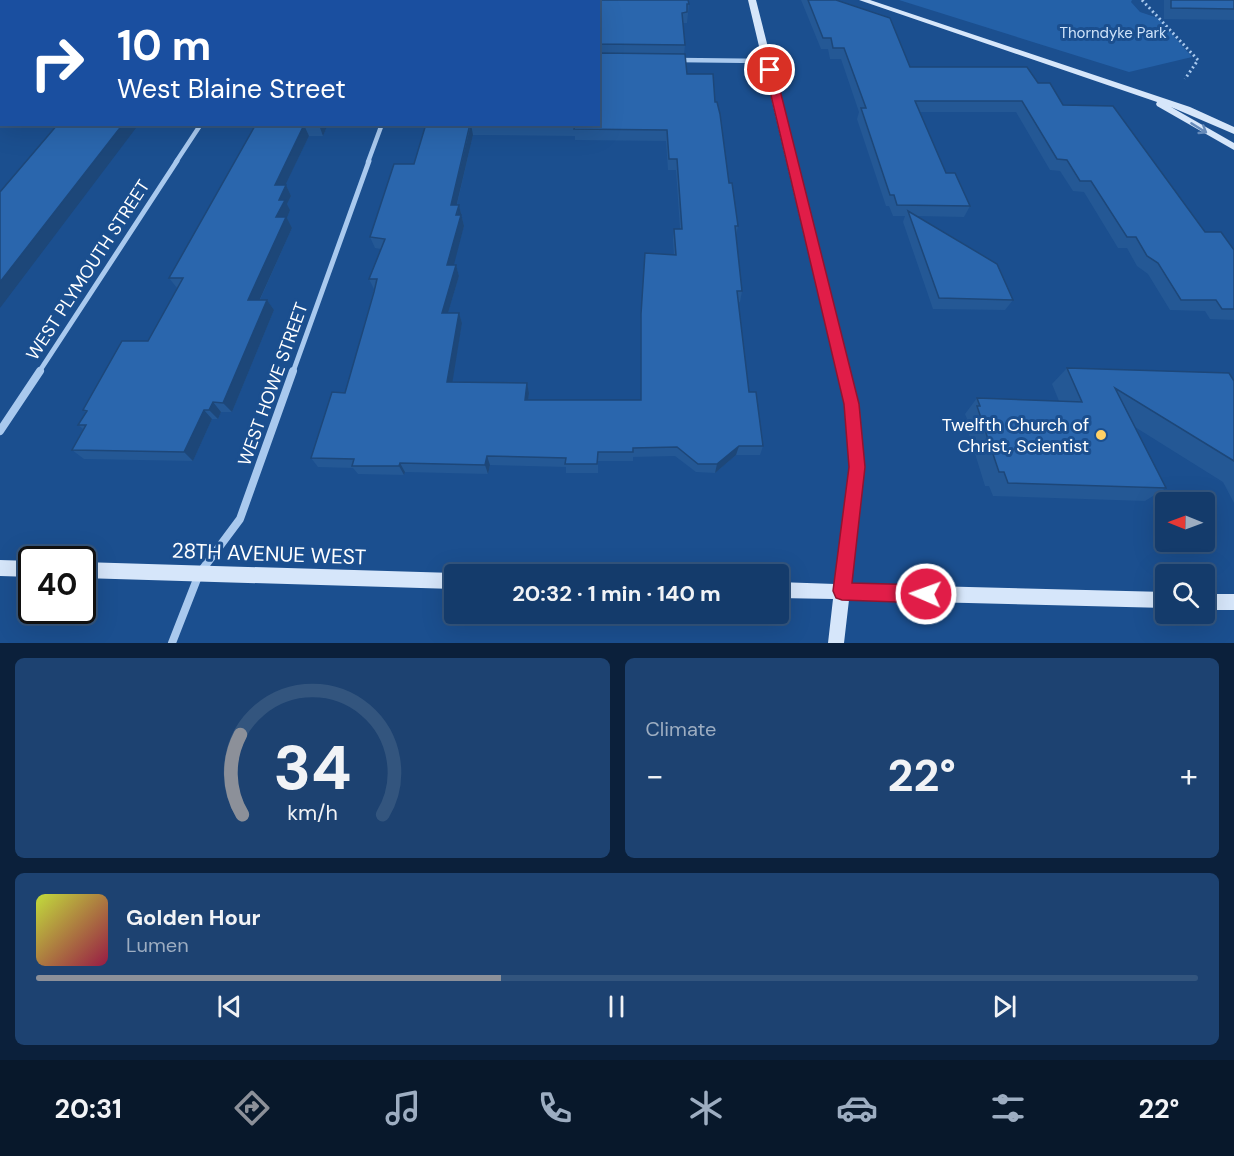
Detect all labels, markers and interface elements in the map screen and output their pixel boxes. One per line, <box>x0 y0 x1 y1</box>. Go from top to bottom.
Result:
text: 10 m <box>117 18 211 73</box>
park label: Thorndyke Park <box>1060 23 1167 43</box>
icon: right <box>18 24 96 102</box>
pin <box>744 44 795 95</box>
icon: arrive <box>753 53 786 86</box>
text: West Blaine Street <box>117 71 346 106</box>
one-way arrow <box>1190 123 1207 135</box>
street label: WEST PLYMOUTH STREET <box>21 175 155 365</box>
street label: WEST HOWE STREET <box>232 299 314 469</box>
place label: Twelfth Church of Christ, Scientist <box>942 413 1089 458</box>
marker: Twelfth Church of Christ, Scientist <box>1094 428 1108 442</box>
north arrow <box>1155 492 1215 552</box>
map controls <box>1155 492 1215 624</box>
street label: 28TH AVENUE WEST <box>171 537 367 571</box>
speed limit sign: 40 <box>18 546 96 624</box>
position arrow <box>894 562 958 626</box>
button: search <box>1155 564 1215 624</box>
text: 20:32 · 1 min · 140 m <box>512 579 721 608</box>
text: Climate <box>646 716 716 742</box>
text: 34 <box>273 727 351 808</box>
text: 22° <box>888 746 956 805</box>
text: − <box>646 754 664 797</box>
text: + <box>1180 754 1198 797</box>
text: km/h <box>287 799 338 827</box>
text: Golden Hour <box>126 903 261 932</box>
text: Lumen <box>126 932 189 958</box>
icon: previous <box>213 990 246 1023</box>
icon: pause <box>600 990 633 1023</box>
icon: next <box>988 990 1021 1023</box>
icon: directions <box>231 1087 273 1129</box>
icon: music <box>382 1087 424 1129</box>
icon: phone <box>534 1087 576 1129</box>
icon: climate <box>685 1087 727 1129</box>
icon: car <box>836 1087 878 1129</box>
icon: filters <box>987 1087 1029 1129</box>
text: 20:31 <box>55 1091 122 1126</box>
text: 22° <box>1138 1091 1179 1126</box>

